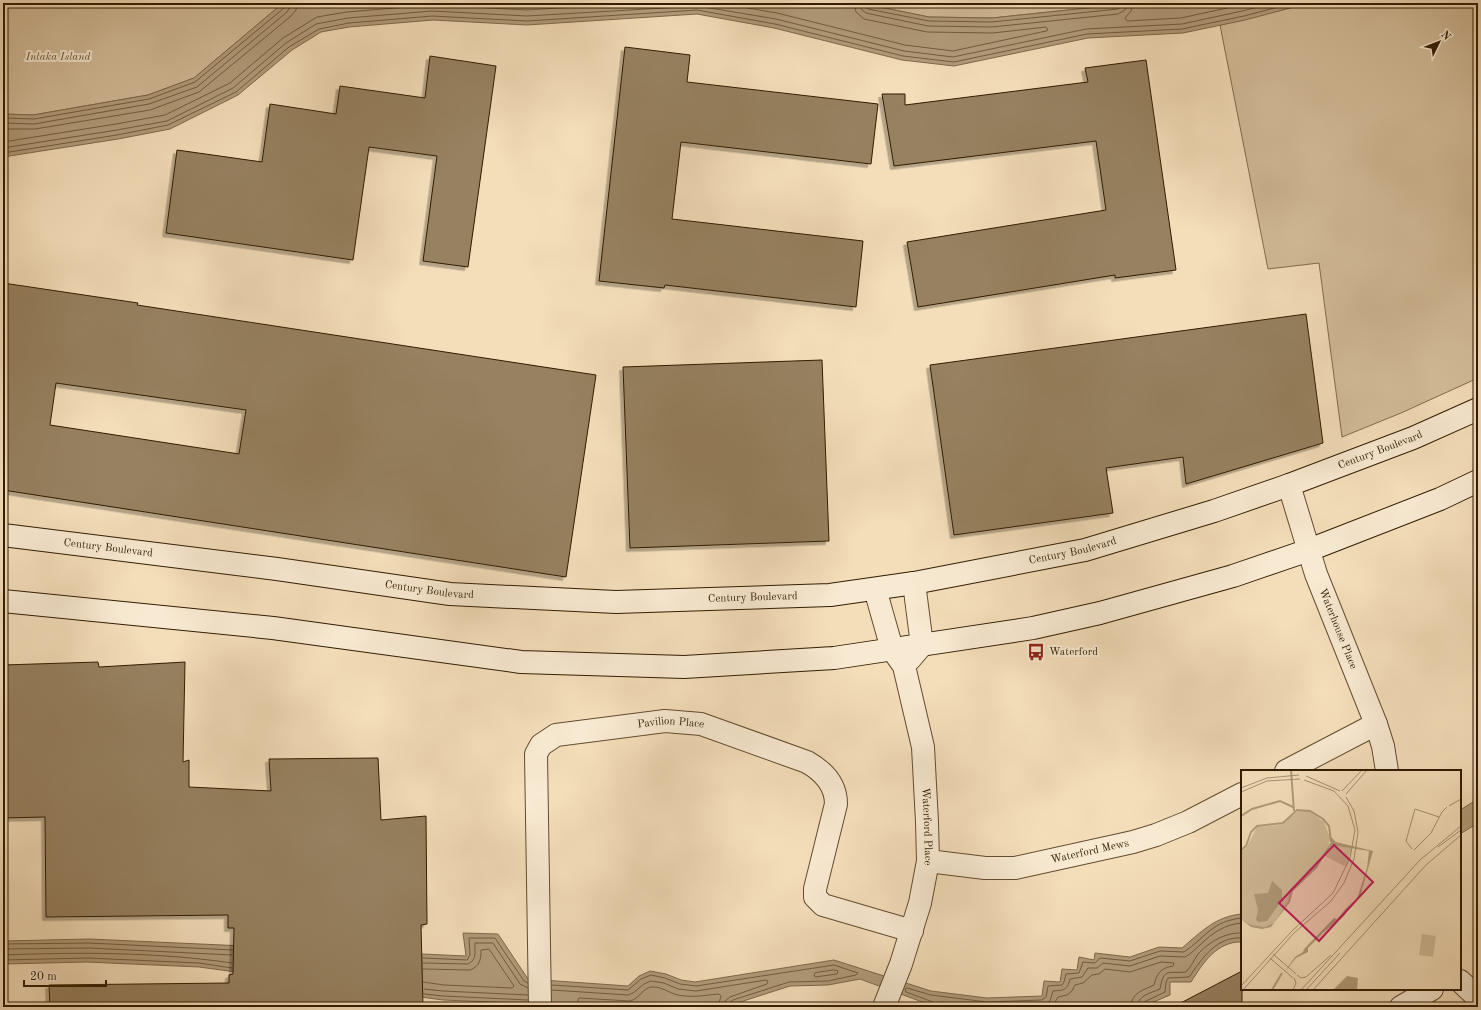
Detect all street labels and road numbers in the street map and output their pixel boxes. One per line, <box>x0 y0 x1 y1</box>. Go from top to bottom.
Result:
street label: Century Boulevard <box>1336 429 1425 471</box>
street label: Century Boulevard <box>1028 535 1118 566</box>
street label: Century Boulevard <box>63 537 154 559</box>
street label: Century Boulevard <box>384 579 474 601</box>
street label: Waterhouse Place <box>1317 587 1359 671</box>
street label: Century Boulevard <box>708 591 798 604</box>
street label: Pavilion Place <box>637 715 706 730</box>
street label: Waterford Place <box>920 787 934 866</box>
street label: Waterford Mews <box>1050 838 1130 865</box>

